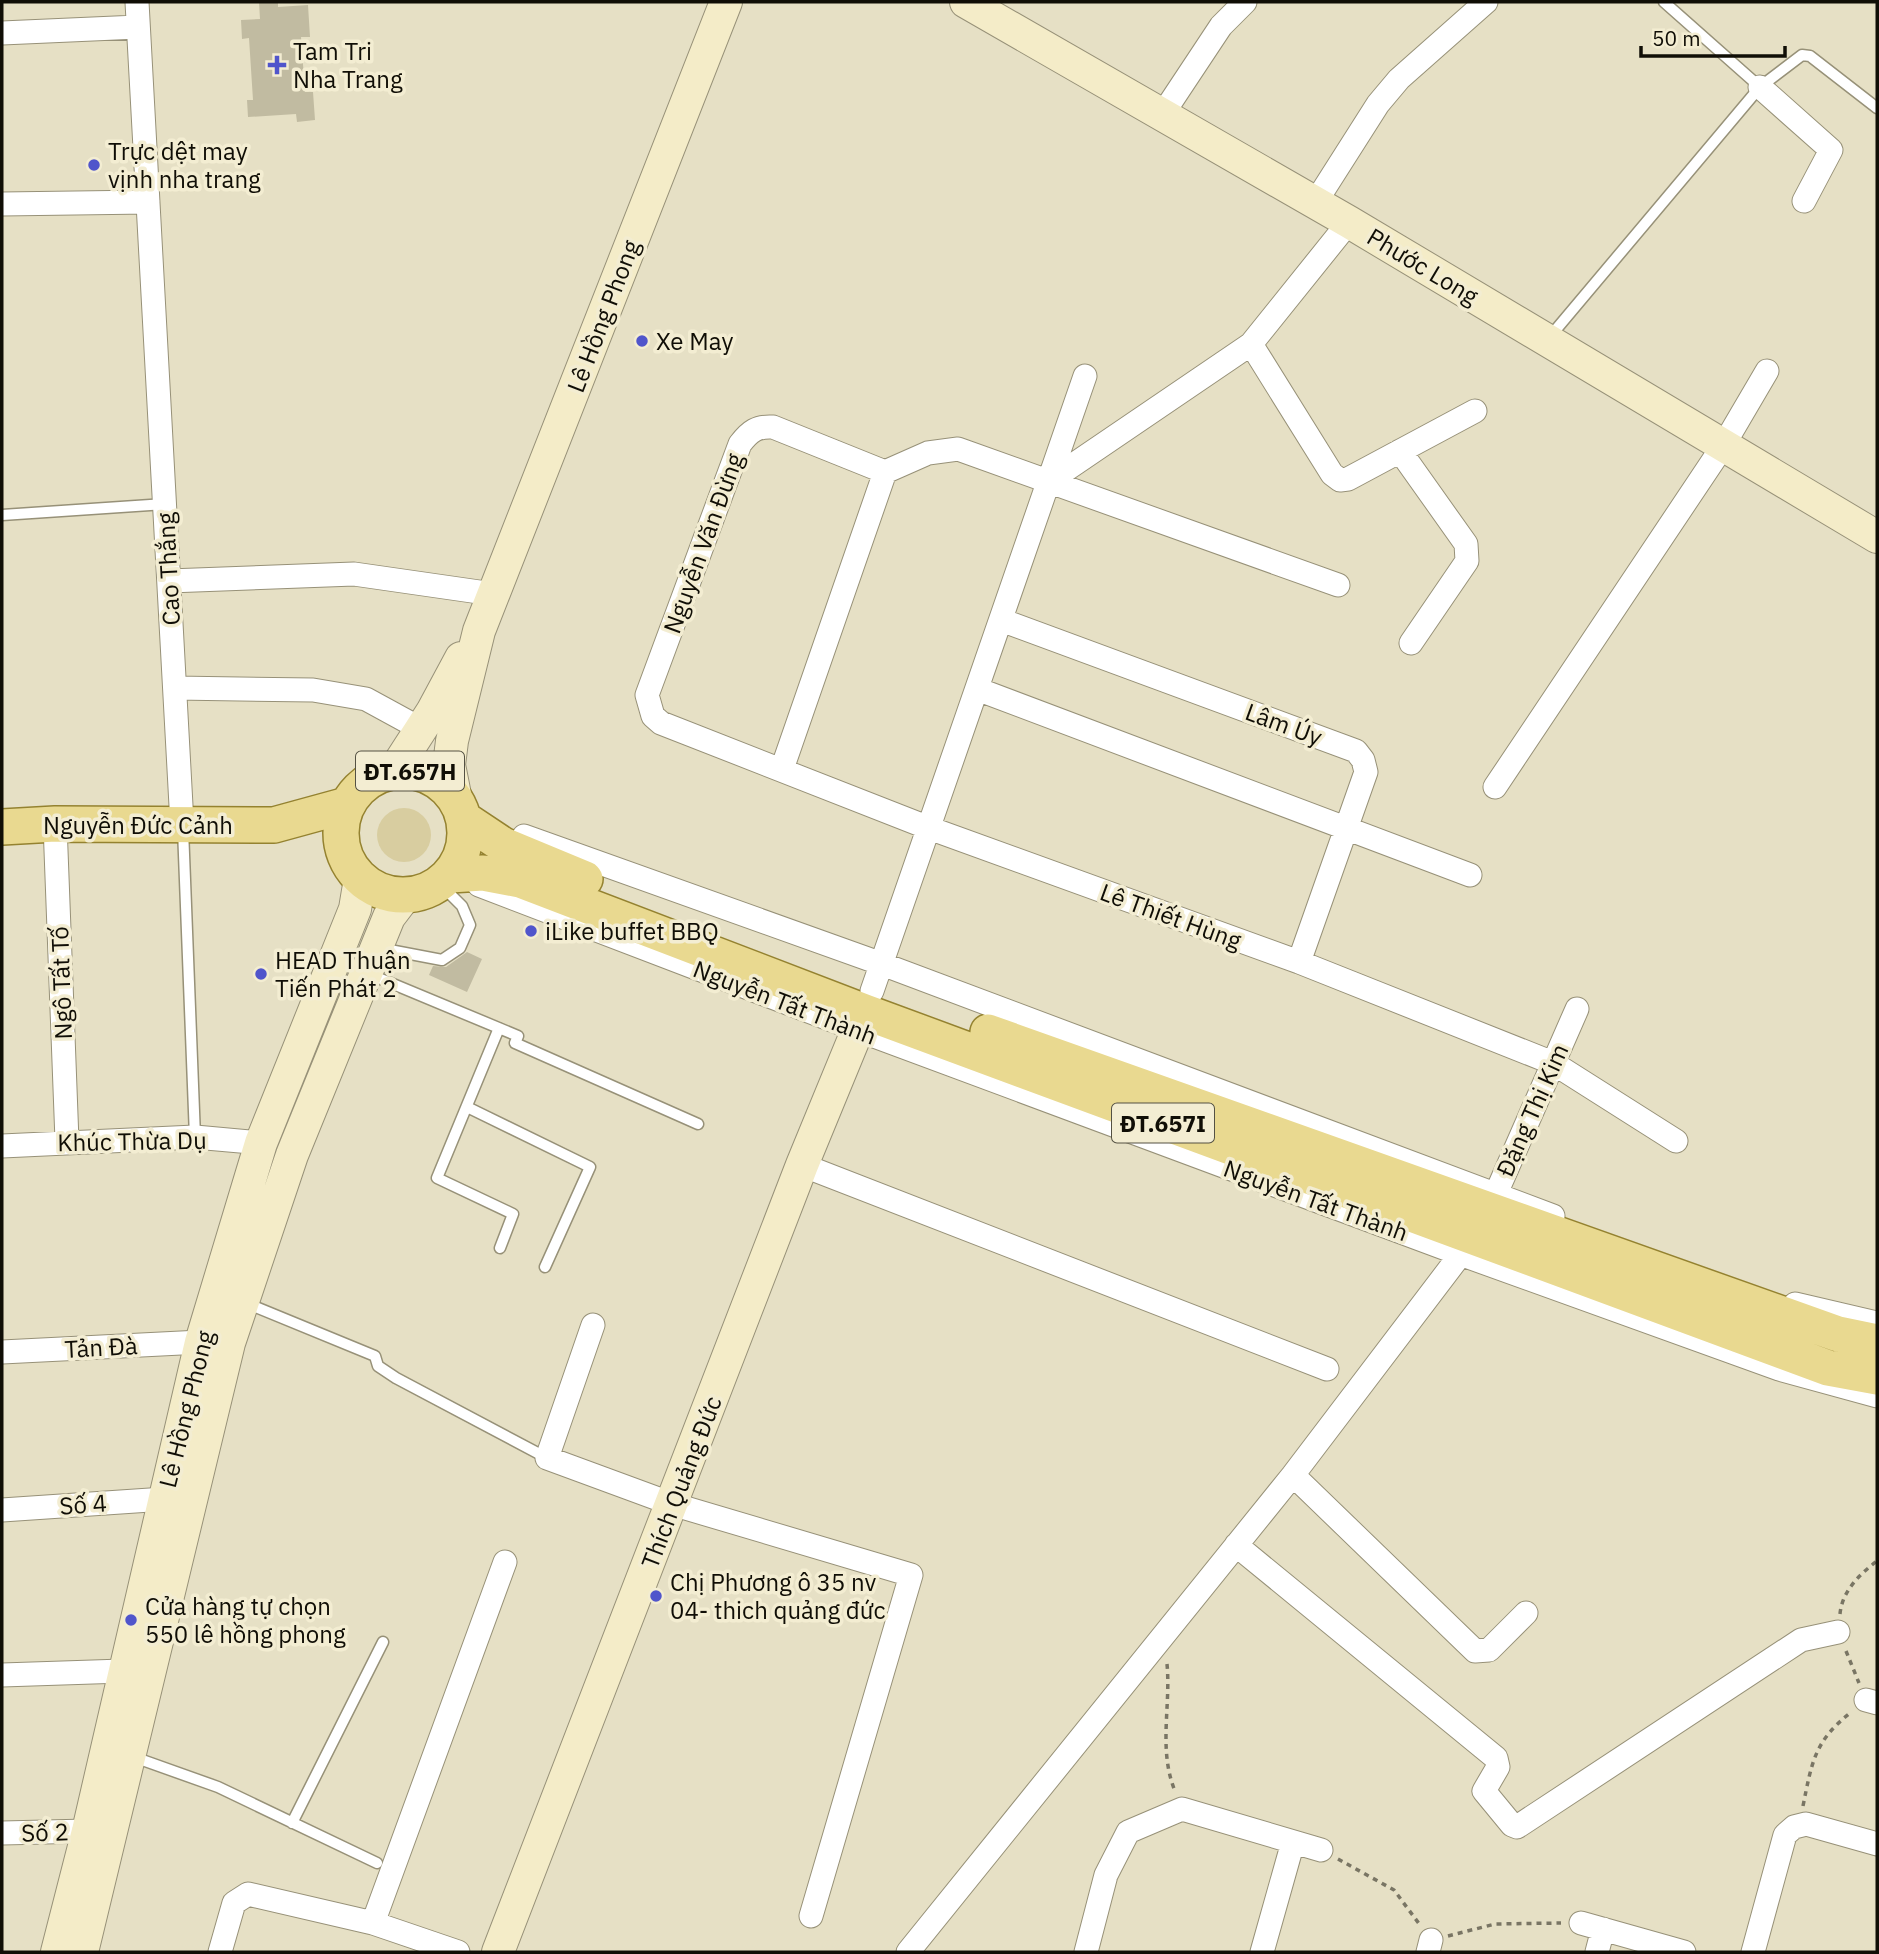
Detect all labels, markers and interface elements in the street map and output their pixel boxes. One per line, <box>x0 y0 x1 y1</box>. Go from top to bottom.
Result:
scale bar <box>1641 14 1784 58</box>
text: 50 m <box>1652 24 1701 52</box>
place label: Tam Tri Nha Trang <box>293 35 403 95</box>
marker: Tam Tri Nha Trang <box>267 55 287 75</box>
place label: Trực dệt may vịnh nha trang <box>108 135 261 195</box>
marker: Trực dệt may vịnh nha trang <box>86 157 102 173</box>
street label: Phước Long <box>1361 220 1485 312</box>
street label: Lê Hồng Phong <box>559 235 647 397</box>
place label: Xe May <box>656 325 733 357</box>
marker: Xe May <box>634 333 650 349</box>
street label: Nguyễn Văn Đừng <box>656 448 751 638</box>
street label: Cao Thắng <box>149 511 187 626</box>
street label: Lâm Úy <box>1241 695 1327 753</box>
road number: ĐT.657H <box>356 751 464 790</box>
street label: Nguyễn Đức Cảnh <box>43 809 233 841</box>
street label: Lê Thiết Hùng <box>1096 876 1246 956</box>
place label: iLike buffet BBQ <box>545 915 719 947</box>
marker: iLike buffet BBQ <box>523 923 539 939</box>
street label: Ngô Tất Tố <box>43 926 79 1040</box>
place label: HEAD Thuận Tiến Phát 2 <box>275 944 411 1004</box>
street label: Nguyễn Tất Thành <box>689 952 881 1052</box>
marker: HEAD Thuận Tiến Phát 2 <box>253 966 269 982</box>
street label: Đặng Thị Kim <box>1488 1039 1576 1181</box>
road number: ĐT.657I <box>1112 1104 1214 1142</box>
street label: Khúc Thừa Dụ <box>57 1124 207 1158</box>
street label: Nguyễn Tất Thành <box>1219 1152 1413 1248</box>
street label: Lê Hồng Phong <box>151 1327 221 1491</box>
street label: Tản Đà <box>64 1329 139 1365</box>
street label: Thích Quảng Đức <box>633 1391 729 1573</box>
street label: Số 4 <box>58 1486 108 1522</box>
place label: Chị Phương ô 35 nv 04- thich quảng đức <box>670 1566 886 1626</box>
marker: Chị Phương ô 35 nv 04- thich quảng đức <box>648 1588 664 1604</box>
place label: Cửa hàng tự chọn 550 lê hồng phong <box>145 1590 346 1650</box>
marker: Cửa hàng tự chọn 550 lê hồng phong <box>123 1612 139 1628</box>
street label: Số 2 <box>21 1815 69 1849</box>

